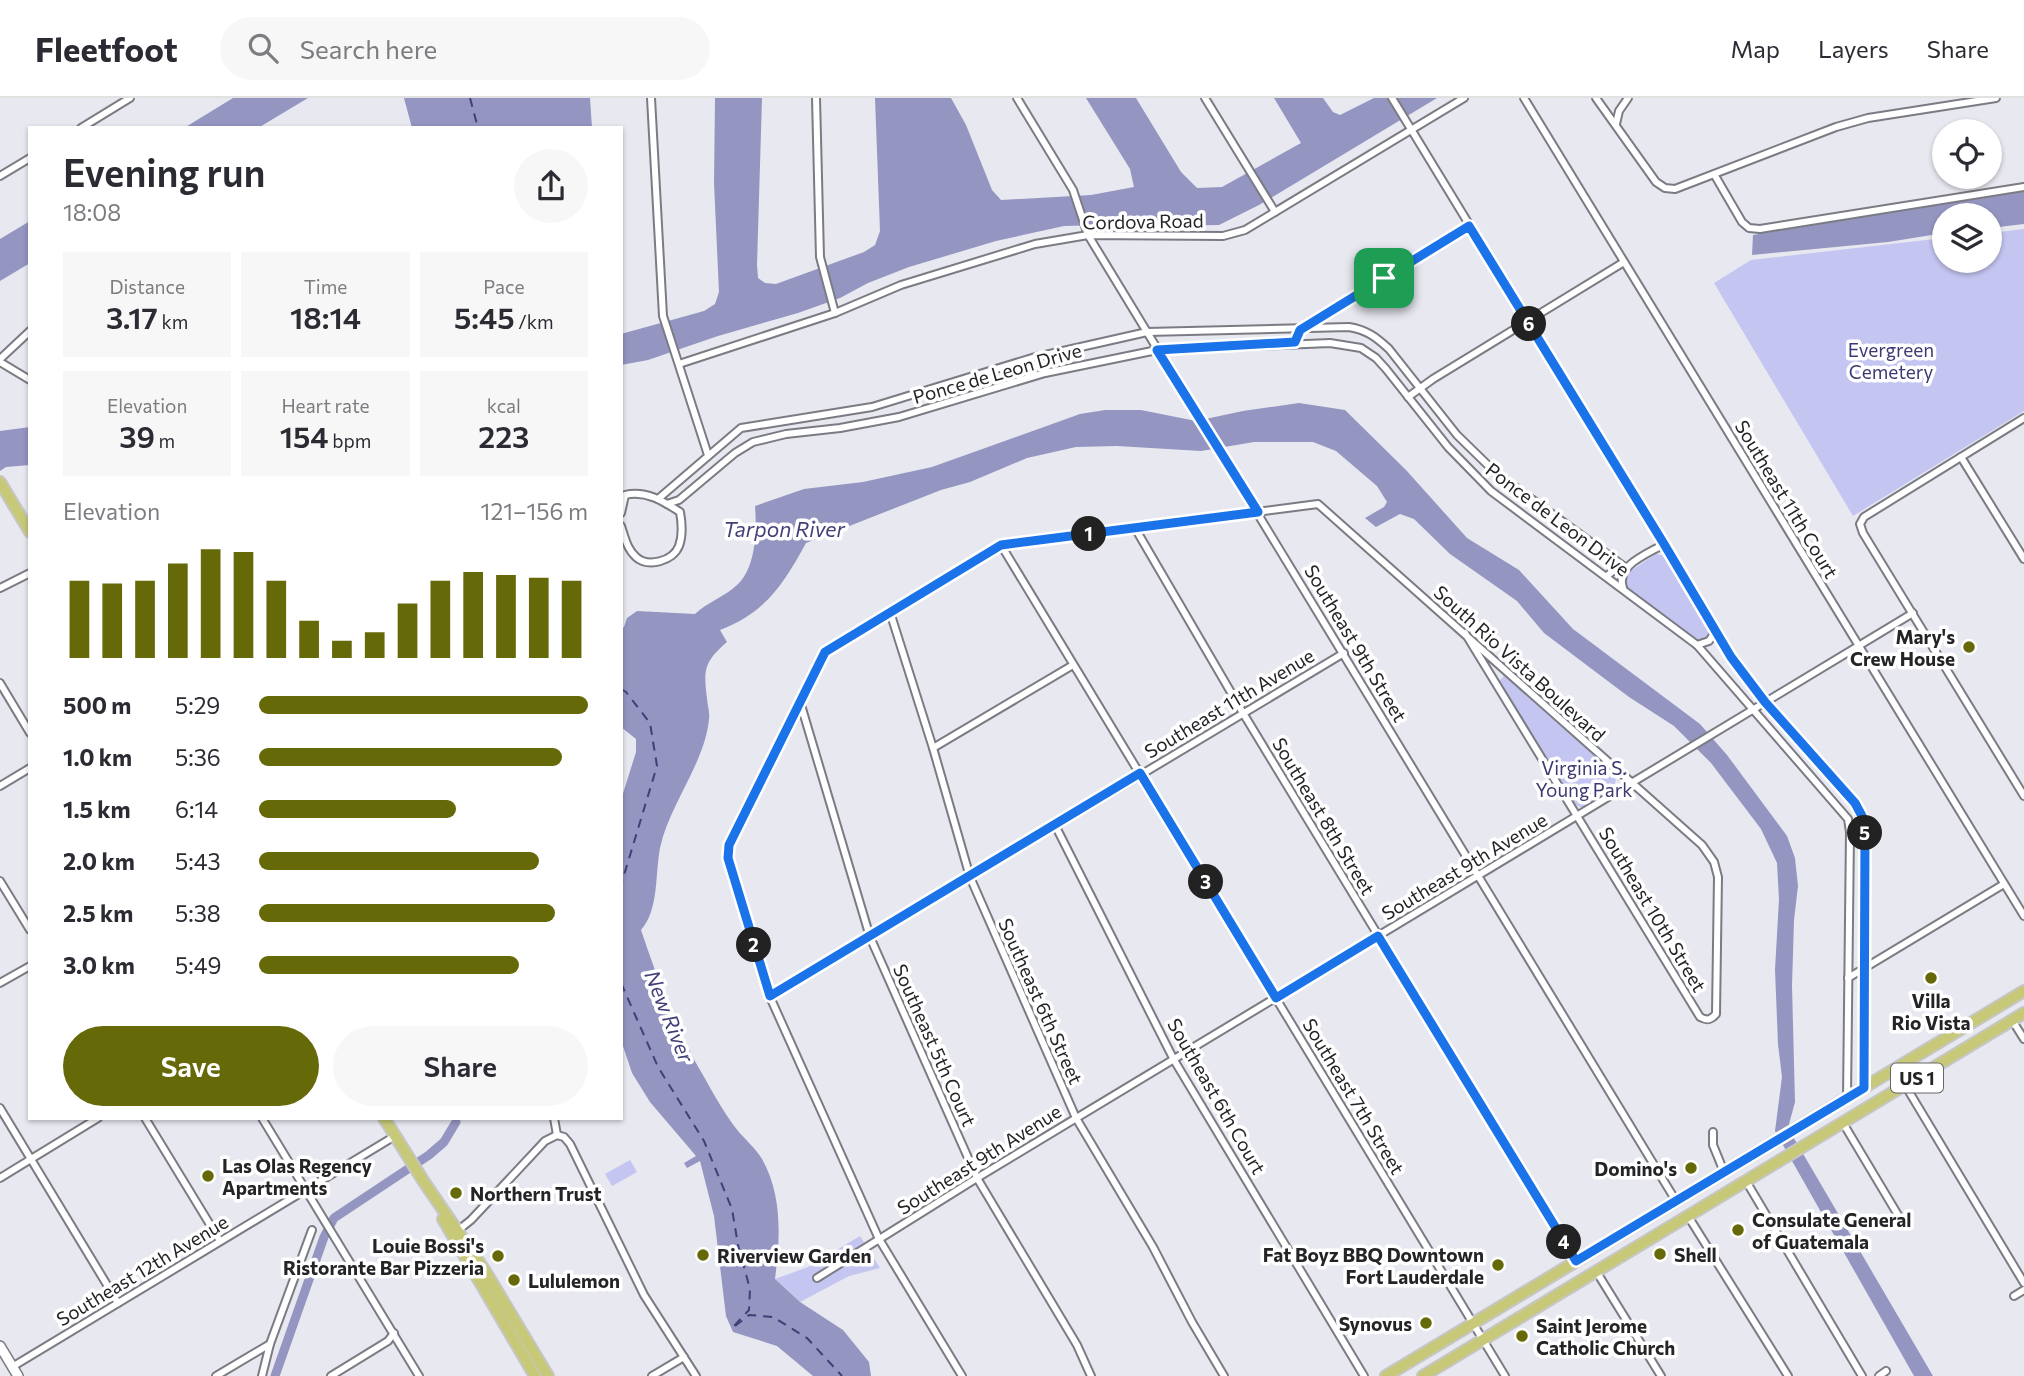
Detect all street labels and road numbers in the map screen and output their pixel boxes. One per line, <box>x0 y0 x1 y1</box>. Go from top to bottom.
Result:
street label: Cordova Road <box>1082 208 1204 234</box>
street label: Ponce de Leon Drive <box>910 338 1084 408</box>
street label: Southeast 11th Court <box>1731 416 1843 583</box>
street label: Ponce de Leon Drive <box>1482 457 1634 581</box>
street label: Southeast 9th Street <box>1300 560 1412 726</box>
street label: South Rio Vista Boulevard <box>1430 580 1610 746</box>
street label: Southeast 11th Avenue <box>1140 643 1318 763</box>
street label: Southeast 8th Street <box>1268 733 1380 899</box>
street label: Southeast 9th Avenue <box>1377 807 1551 925</box>
street label: Southeast 10th Street <box>1595 822 1711 996</box>
street label: Southeast 6th Street <box>994 914 1088 1088</box>
street label: Southeast 5th Court <box>889 960 981 1130</box>
street label: Southeast 6th Court <box>1163 1014 1271 1178</box>
street label: Southeast 7th Street <box>1298 1014 1410 1178</box>
road number: US 1 <box>1891 1063 1943 1093</box>
street label: Southeast 9th Avenue <box>893 1099 1065 1219</box>
street label: Southeast 12th Avenue <box>52 1210 232 1330</box>

